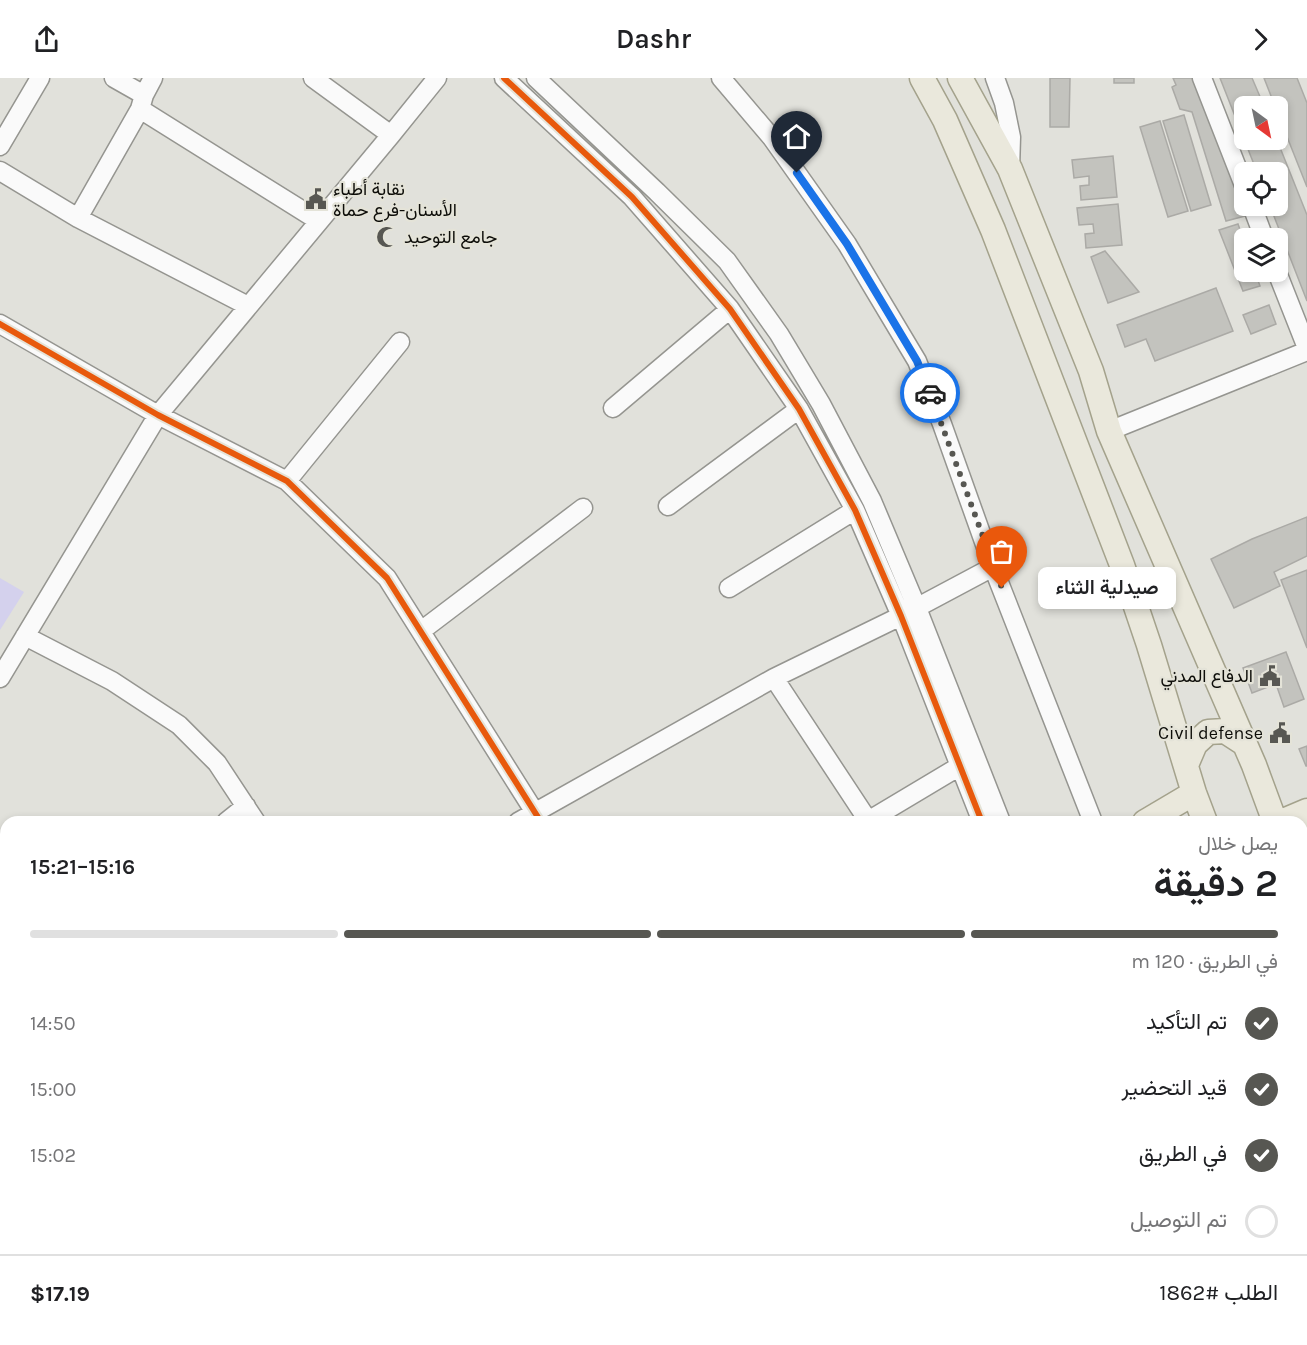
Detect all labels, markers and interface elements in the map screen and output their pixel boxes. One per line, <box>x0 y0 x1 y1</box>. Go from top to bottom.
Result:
icon: share <box>30 23 63 56</box>
text: Dashr <box>616 23 691 55</box>
icon: forward <box>1244 23 1277 56</box>
north arrow <box>1234 96 1288 150</box>
map controls <box>1234 96 1288 282</box>
pin <box>771 111 822 173</box>
icon: home <box>780 120 813 153</box>
button: locate <box>1234 162 1288 216</box>
place label: نقابة أطباء الأسنان-فرع حماة <box>333 178 457 222</box>
public building icon: نقابة أطباء الأسنان-فرع حماة <box>304 187 328 211</box>
mosque icon: جامع التوحيد <box>375 225 399 249</box>
place label: جامع التوحيد <box>404 226 497 249</box>
button: layers <box>1234 228 1288 282</box>
courier <box>900 363 960 423</box>
icon: car <box>914 377 947 410</box>
pin <box>976 526 1027 588</box>
icon: bag <box>985 535 1018 568</box>
callout: صيدلية الثناء <box>1038 567 1176 609</box>
text: صيدلية الثناء <box>1055 576 1159 599</box>
public building icon: الدفاع المدني <box>1258 664 1282 688</box>
place label: الدفاع المدني <box>1160 665 1253 691</box>
public building icon: Civil defense <box>1268 721 1292 745</box>
place label: Civil defense <box>1158 722 1263 744</box>
text: يصل خلال <box>1198 832 1278 855</box>
text: 15:16–15:21 <box>30 854 135 880</box>
text: 2 دقيقة <box>1153 860 1278 906</box>
text: في الطريق · 120 m <box>1131 950 1278 973</box>
icon: check <box>1245 1007 1278 1040</box>
text: تم التأكيد <box>1146 1009 1227 1035</box>
text: 14:50 <box>30 1012 76 1035</box>
icon: check <box>1245 1073 1278 1106</box>
text: قيد التحضير <box>1122 1075 1227 1101</box>
text: 15:00 <box>30 1078 76 1101</box>
icon: check <box>1245 1139 1278 1172</box>
text: في الطريق <box>1139 1141 1227 1167</box>
text: 15:02 <box>30 1144 76 1167</box>
text: تم التوصيل <box>1130 1207 1227 1233</box>
text: الطلب #1862 <box>1159 1280 1278 1306</box>
text: $17.19 <box>30 1281 90 1307</box>

